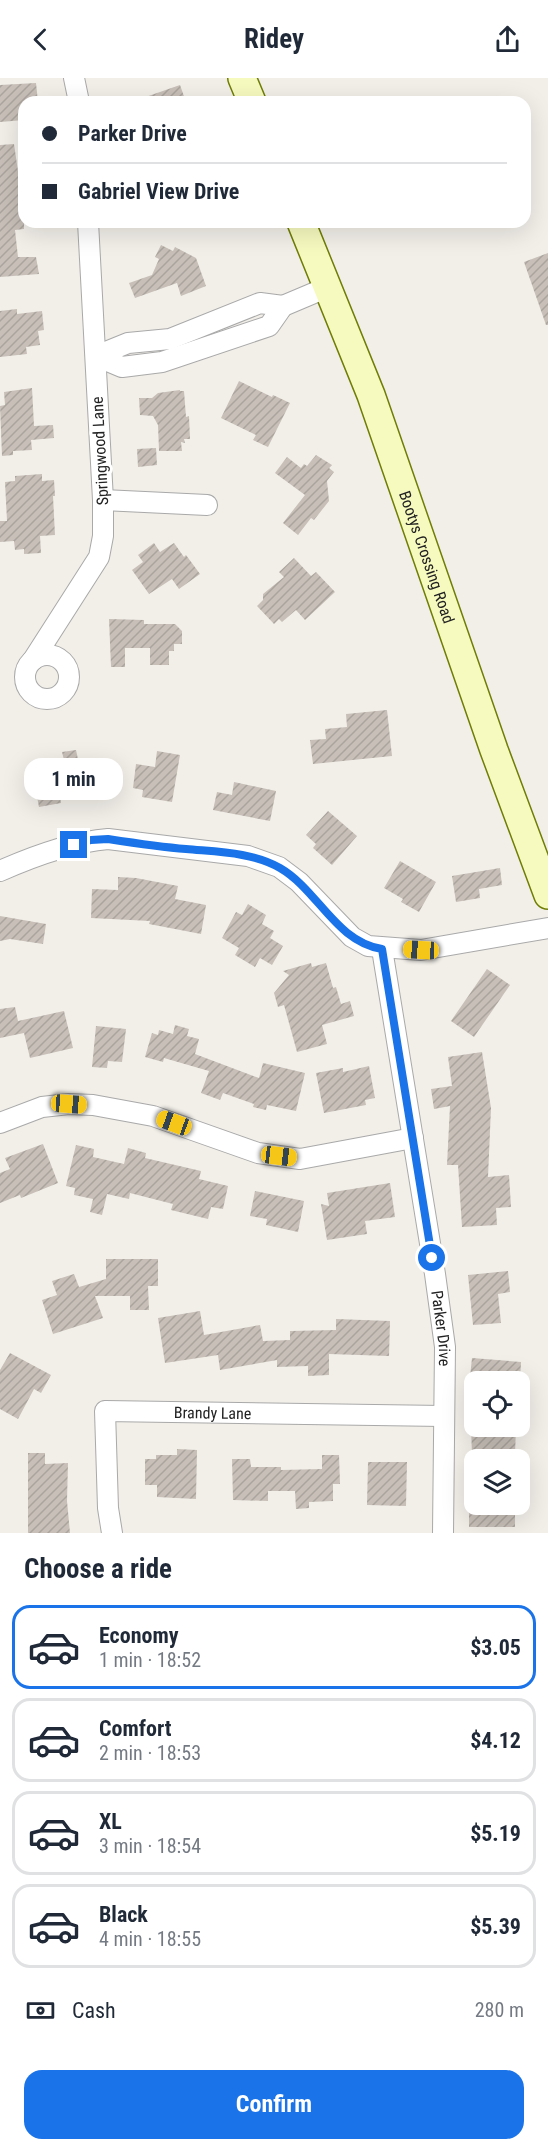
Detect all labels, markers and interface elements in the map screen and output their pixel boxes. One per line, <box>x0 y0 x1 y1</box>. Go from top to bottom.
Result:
icon: back <box>24 23 57 56</box>
text: Ridey <box>244 23 304 55</box>
icon: share <box>491 23 524 56</box>
text: Parker Drive <box>78 121 187 146</box>
text: Gabriel View Drive <box>78 179 239 204</box>
street label: Springwood Lane <box>88 396 112 506</box>
street label: Bootys Crossing Road <box>395 488 459 626</box>
callout: 1 min <box>25 758 124 800</box>
text: 1 min <box>51 767 96 791</box>
route end <box>60 831 87 858</box>
car <box>403 940 439 960</box>
car <box>50 1094 88 1114</box>
car <box>154 1108 194 1138</box>
car <box>260 1145 298 1167</box>
route start <box>418 1244 445 1271</box>
street label: Parker Drive <box>428 1289 455 1366</box>
map controls <box>464 1371 530 1515</box>
button: locate <box>464 1371 530 1437</box>
street label: Brandy Lane <box>174 1403 252 1423</box>
button: layers <box>464 1449 530 1515</box>
text: Choose a ride <box>24 1553 172 1585</box>
icon: car <box>27 1620 81 1674</box>
text: Economy <box>99 1623 179 1648</box>
text: $3.05 <box>470 1635 521 1660</box>
text: 1 min · 18:52 <box>99 1648 201 1672</box>
icon: car <box>27 1713 81 1767</box>
text: Comfort <box>99 1716 172 1741</box>
text: $4.12 <box>470 1728 521 1753</box>
text: 2 min · 18:53 <box>99 1741 201 1765</box>
icon: car <box>27 1806 81 1860</box>
text: XL <box>99 1809 122 1834</box>
text: $5.19 <box>470 1821 521 1846</box>
text: 3 min · 18:54 <box>99 1834 201 1858</box>
icon: car <box>27 1899 81 1953</box>
text: Black <box>99 1902 148 1927</box>
text: $5.39 <box>470 1914 521 1939</box>
text: 4 min · 18:55 <box>99 1927 201 1951</box>
icon: cash <box>24 1994 57 2027</box>
text: Cash <box>72 1998 116 2023</box>
text: 280 m <box>475 1998 524 2022</box>
button: Confirm <box>24 2070 524 2139</box>

